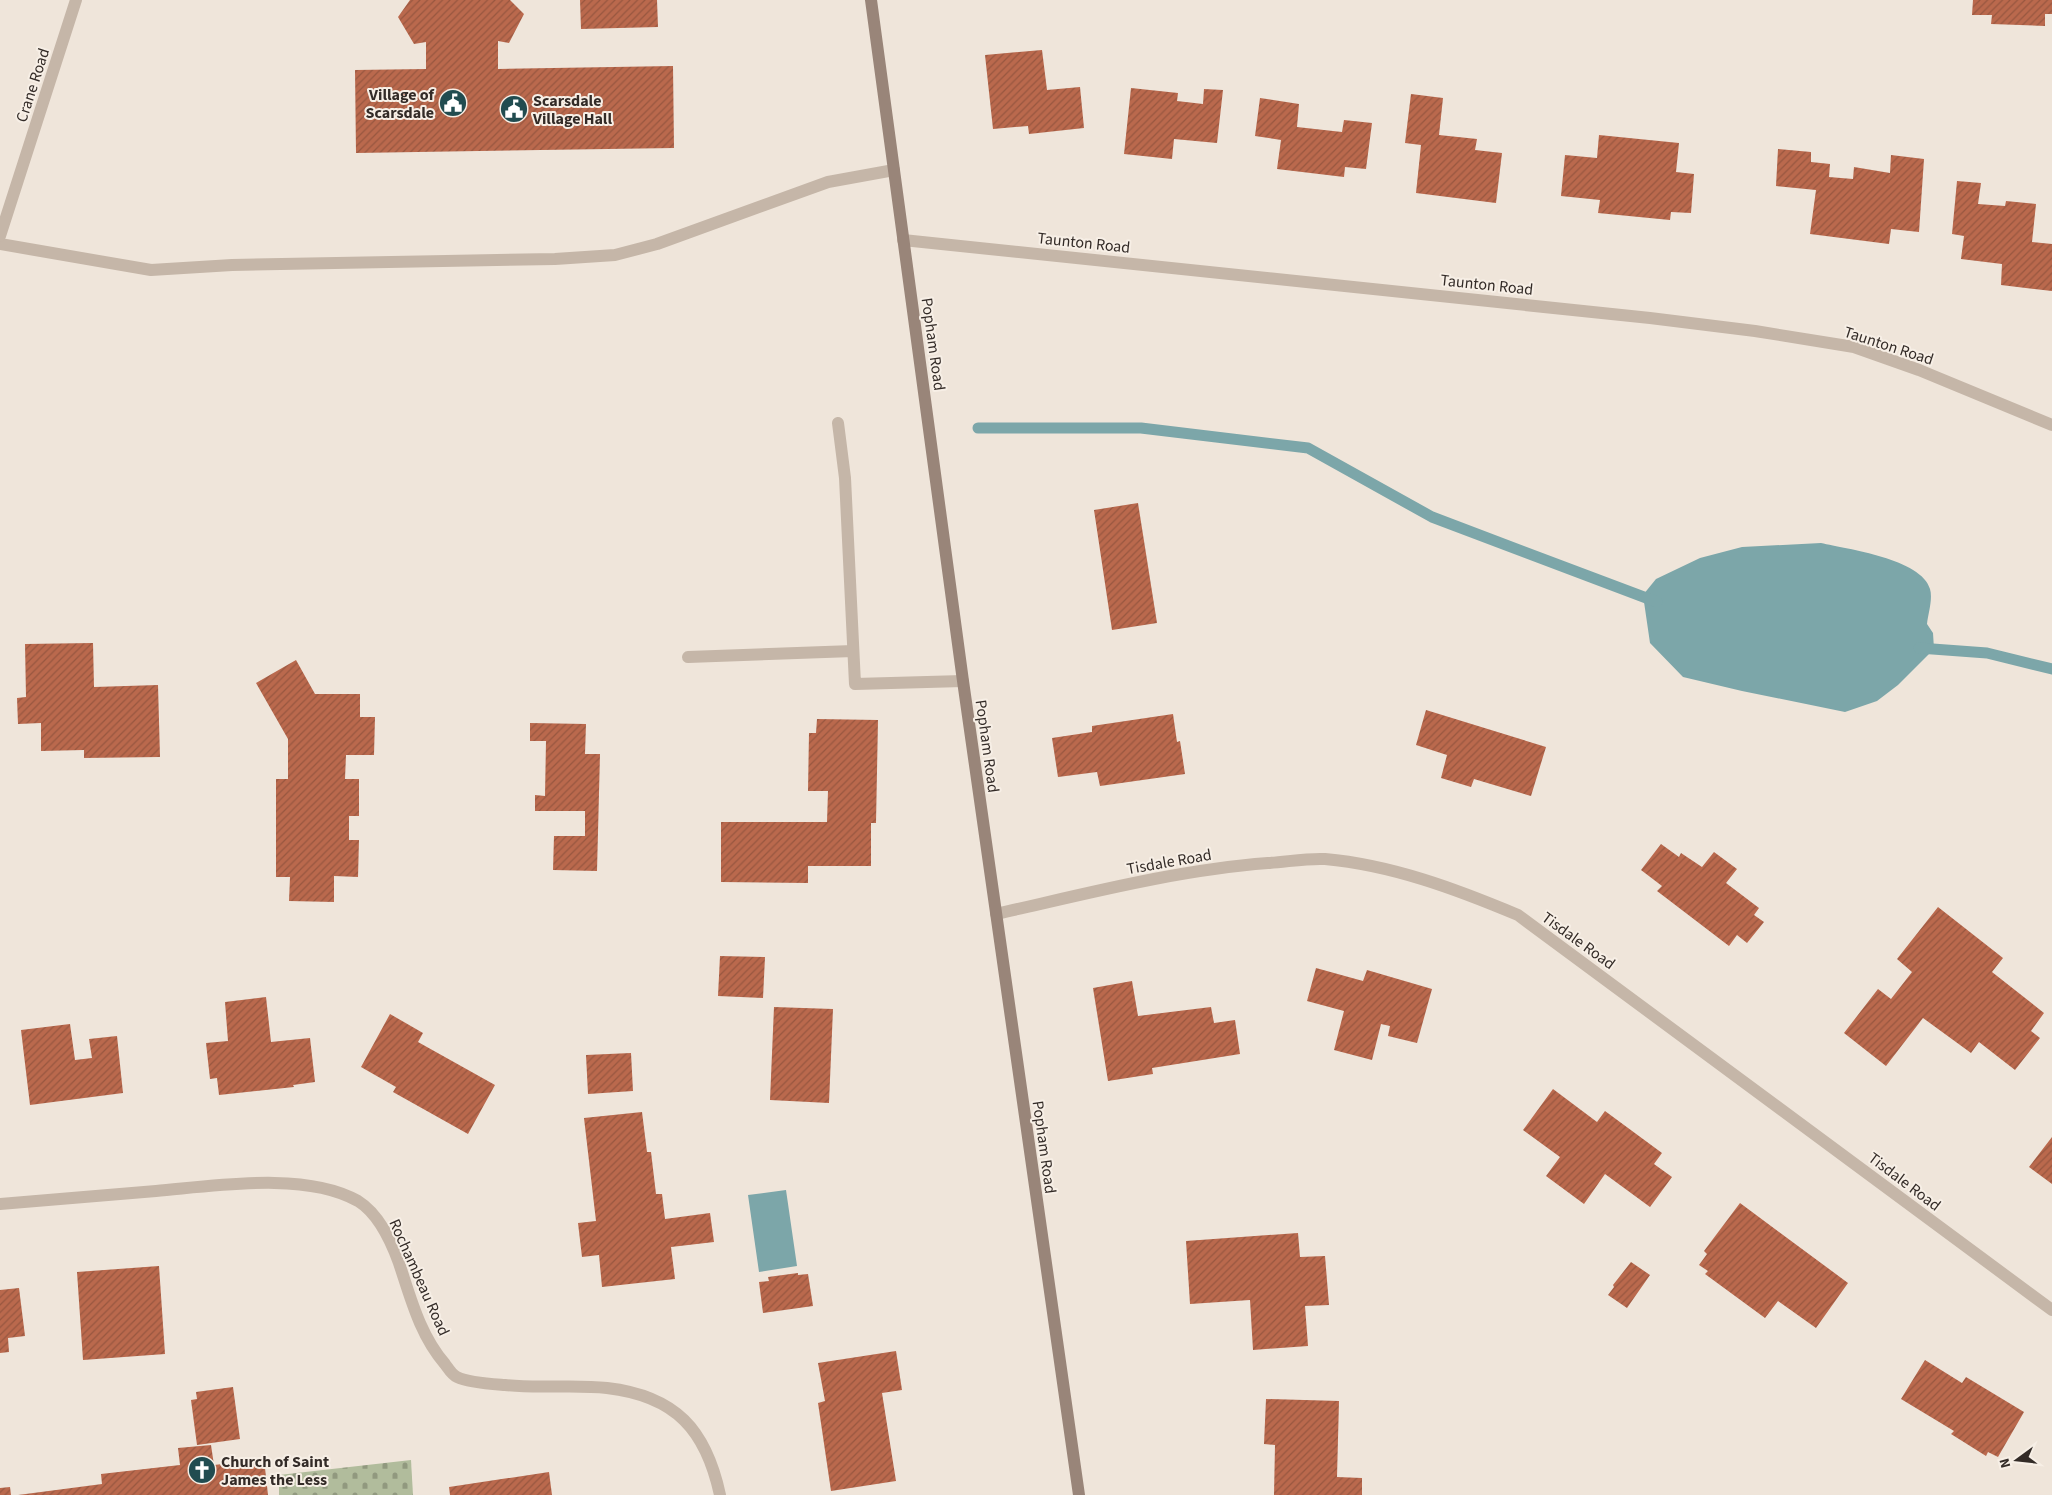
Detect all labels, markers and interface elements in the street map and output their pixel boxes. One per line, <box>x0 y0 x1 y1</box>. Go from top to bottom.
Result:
street label: Crane Road <box>11 45 55 125</box>
place label: Village of Scarsdale <box>366 84 435 124</box>
public building icon: Village of Scarsdale <box>438 88 468 118</box>
place label: Scarsdale Village Hall <box>532 90 612 130</box>
public building icon: Scarsdale Village Hall <box>499 94 529 124</box>
street label: Taunton Road <box>1036 227 1131 259</box>
street label: Taunton Road <box>1439 269 1534 301</box>
street label: Popham Road <box>916 296 950 392</box>
street label: Taunton Road <box>1841 321 1936 371</box>
street label: Popham Road <box>970 698 1004 794</box>
street label: Tisdale Road <box>1125 844 1213 880</box>
street label: Tisdale Road <box>1537 907 1620 975</box>
street label: Popham Road <box>1027 1099 1061 1195</box>
street label: Tisdale Road <box>1864 1147 1945 1216</box>
street label: Rochambeau Road <box>383 1215 455 1339</box>
north arrow <box>1992 1435 2042 1485</box>
place label: Church of Saint James the Less <box>221 1451 329 1491</box>
church icon: Church of Saint James the Less <box>187 1455 217 1485</box>
text: N <box>1995 1456 2016 1470</box>

